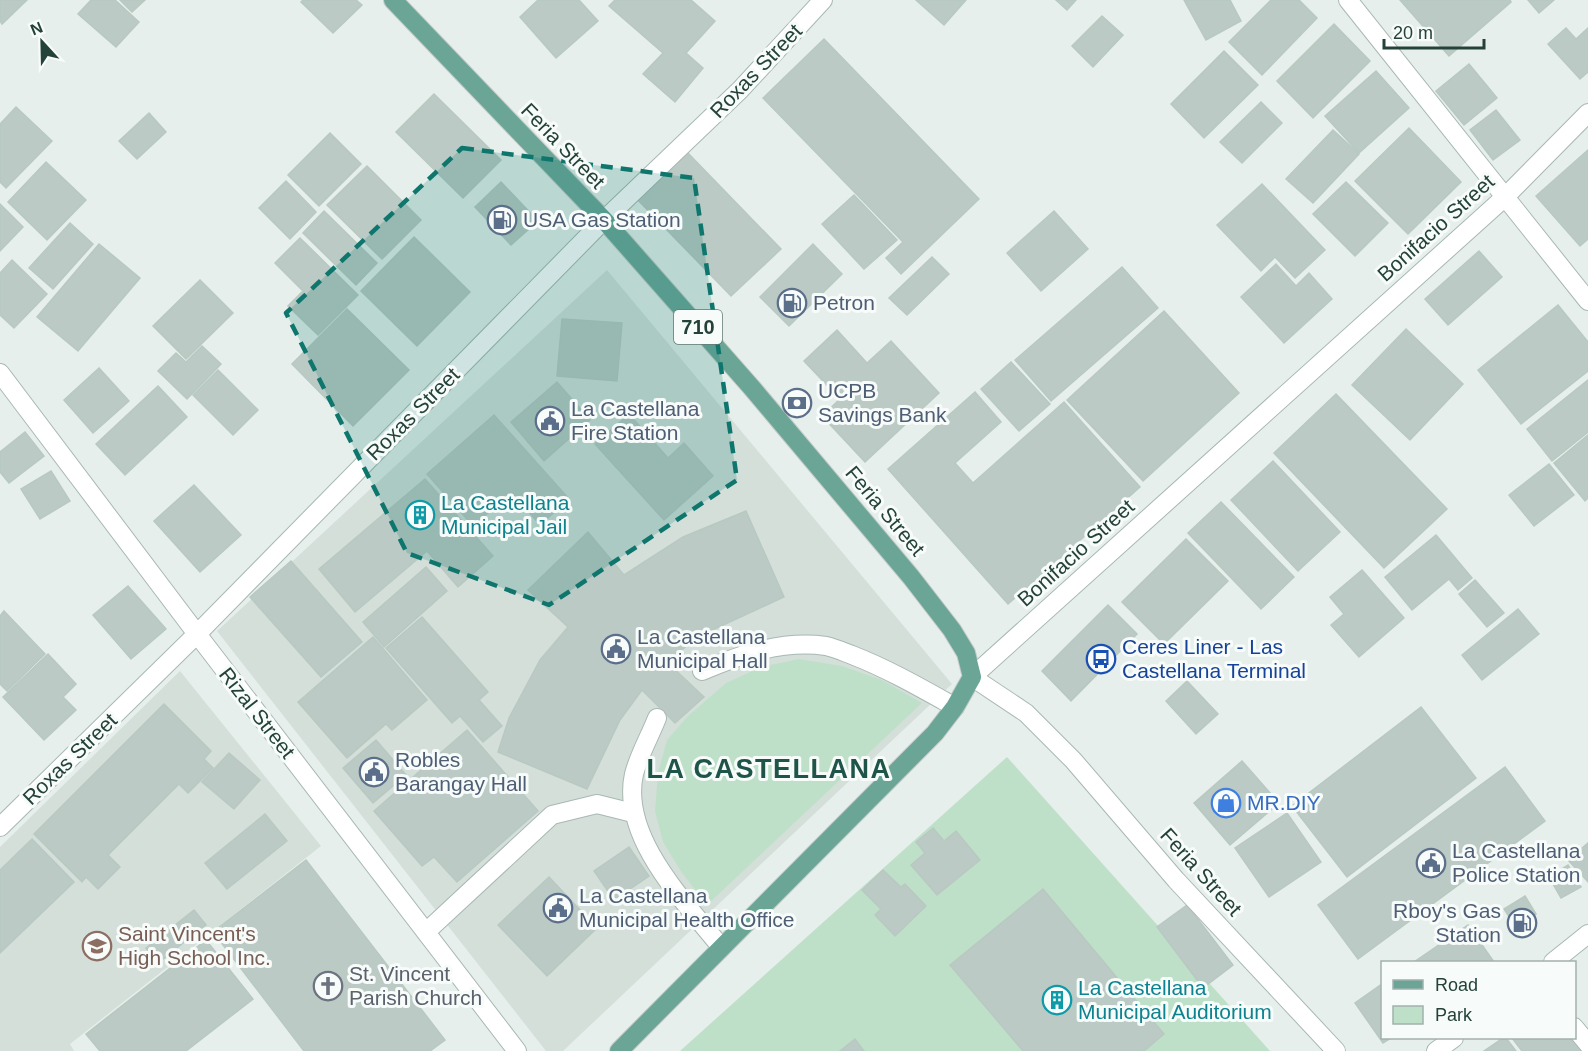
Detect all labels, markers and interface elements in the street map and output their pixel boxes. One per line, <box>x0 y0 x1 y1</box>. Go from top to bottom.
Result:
north arrow <box>12 12 72 72</box>
scale bar <box>1384 12 1484 50</box>
text: N <box>28 19 45 39</box>
street label: Roxas Street <box>705 19 806 122</box>
text: 20 m <box>1393 23 1433 43</box>
street label: Feria Street <box>517 98 610 193</box>
street label: Bonifacio Street <box>1373 169 1499 286</box>
fuel station icon: USA Gas Station <box>486 204 518 236</box>
place label: USA Gas Station <box>523 208 681 231</box>
fuel station icon: Petron <box>776 287 808 319</box>
place label: Petron <box>813 291 875 314</box>
road number: 710 <box>674 310 722 344</box>
street label: Roxas Street <box>362 362 464 465</box>
place label: UCPB Savings Bank <box>818 379 947 426</box>
bank icon: UCPB Savings Bank <box>781 387 813 419</box>
place label: La Castellana Fire Station <box>571 397 700 444</box>
public building icon: La Castellana Fire Station <box>534 405 566 437</box>
street label: Feria Street <box>841 461 930 560</box>
place label: La Castellana Municipal Jail <box>441 491 570 538</box>
street label: Bonifacio Street <box>1013 494 1139 611</box>
building icon: La Castellana Municipal Jail <box>404 499 436 531</box>
place label: La Castellana Municipal Hall <box>637 625 768 672</box>
public building icon: La Castellana Municipal Hall <box>600 633 632 665</box>
place label: Ceres Liner - Las Castellana Terminal <box>1122 635 1306 682</box>
bus stop icon: Ceres Liner - Las Castellana Terminal <box>1085 643 1117 675</box>
street label: Rizal Street <box>215 663 300 763</box>
street label: Roxas Street <box>18 708 121 809</box>
place label: Robles Barangay Hall <box>395 748 527 795</box>
district label: LA CASTELLANA <box>647 754 891 784</box>
public building icon: Robles Barangay Hall <box>358 756 390 788</box>
shop icon: MR.DIY <box>1210 787 1242 819</box>
place label: MR.DIY <box>1247 791 1321 814</box>
street label: Feria Street <box>1156 823 1247 920</box>
place label: La Castellana Police Station <box>1452 839 1581 886</box>
public building icon: La Castellana Police Station <box>1415 847 1447 879</box>
place label: La Castellana Municipal Health Office <box>579 884 795 931</box>
public building icon: La Castellana Municipal Health Office <box>542 892 574 924</box>
place label: Rboy's Gas Station <box>1393 899 1501 946</box>
fuel station icon: Rboy's Gas Station <box>1506 907 1538 939</box>
place label: Saint Vincent's High School Inc. <box>118 922 271 969</box>
school or university icon: Saint Vincent's High School Inc. <box>81 930 113 962</box>
legend <box>1381 961 1576 1039</box>
place label: St. Vincent Parish Church <box>349 962 482 1009</box>
church icon: St. Vincent Parish Church <box>312 970 344 1002</box>
text: Road <box>1435 975 1478 995</box>
place label: La Castellana Municipal Auditorium <box>1078 976 1272 1023</box>
building icon: La Castellana Municipal Auditorium <box>1041 984 1073 1016</box>
text: Park <box>1435 1005 1473 1025</box>

